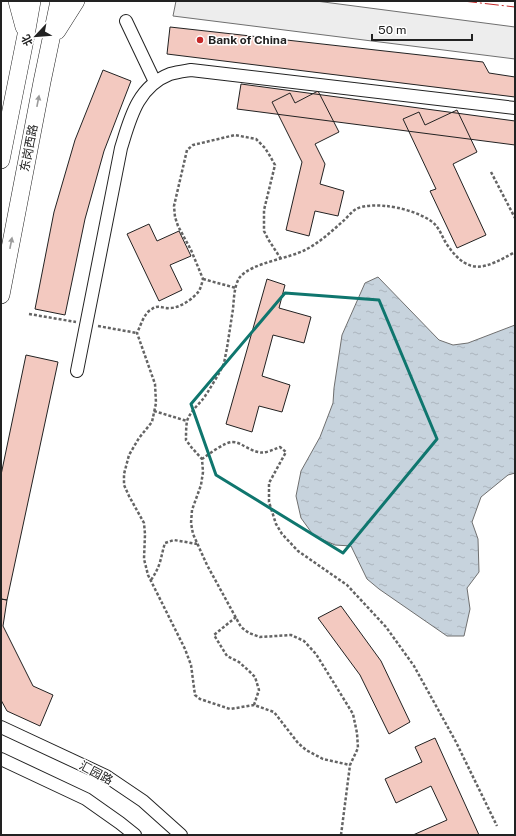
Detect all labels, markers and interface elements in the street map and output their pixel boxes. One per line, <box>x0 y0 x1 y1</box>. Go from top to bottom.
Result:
north arrow <box>16 16 56 56</box>
scale bar <box>372 16 472 42</box>
text: 50 m <box>378 23 406 37</box>
text: 北 <box>19 33 35 48</box>
place label: Bank of China <box>208 33 287 47</box>
marker: Bank of China <box>195 35 205 45</box>
one-way arrow <box>36 95 42 107</box>
street label: 东岗西路 <box>18 123 40 173</box>
one-way arrow <box>8 237 14 249</box>
street label: 汇园路 <box>77 758 115 788</box>

